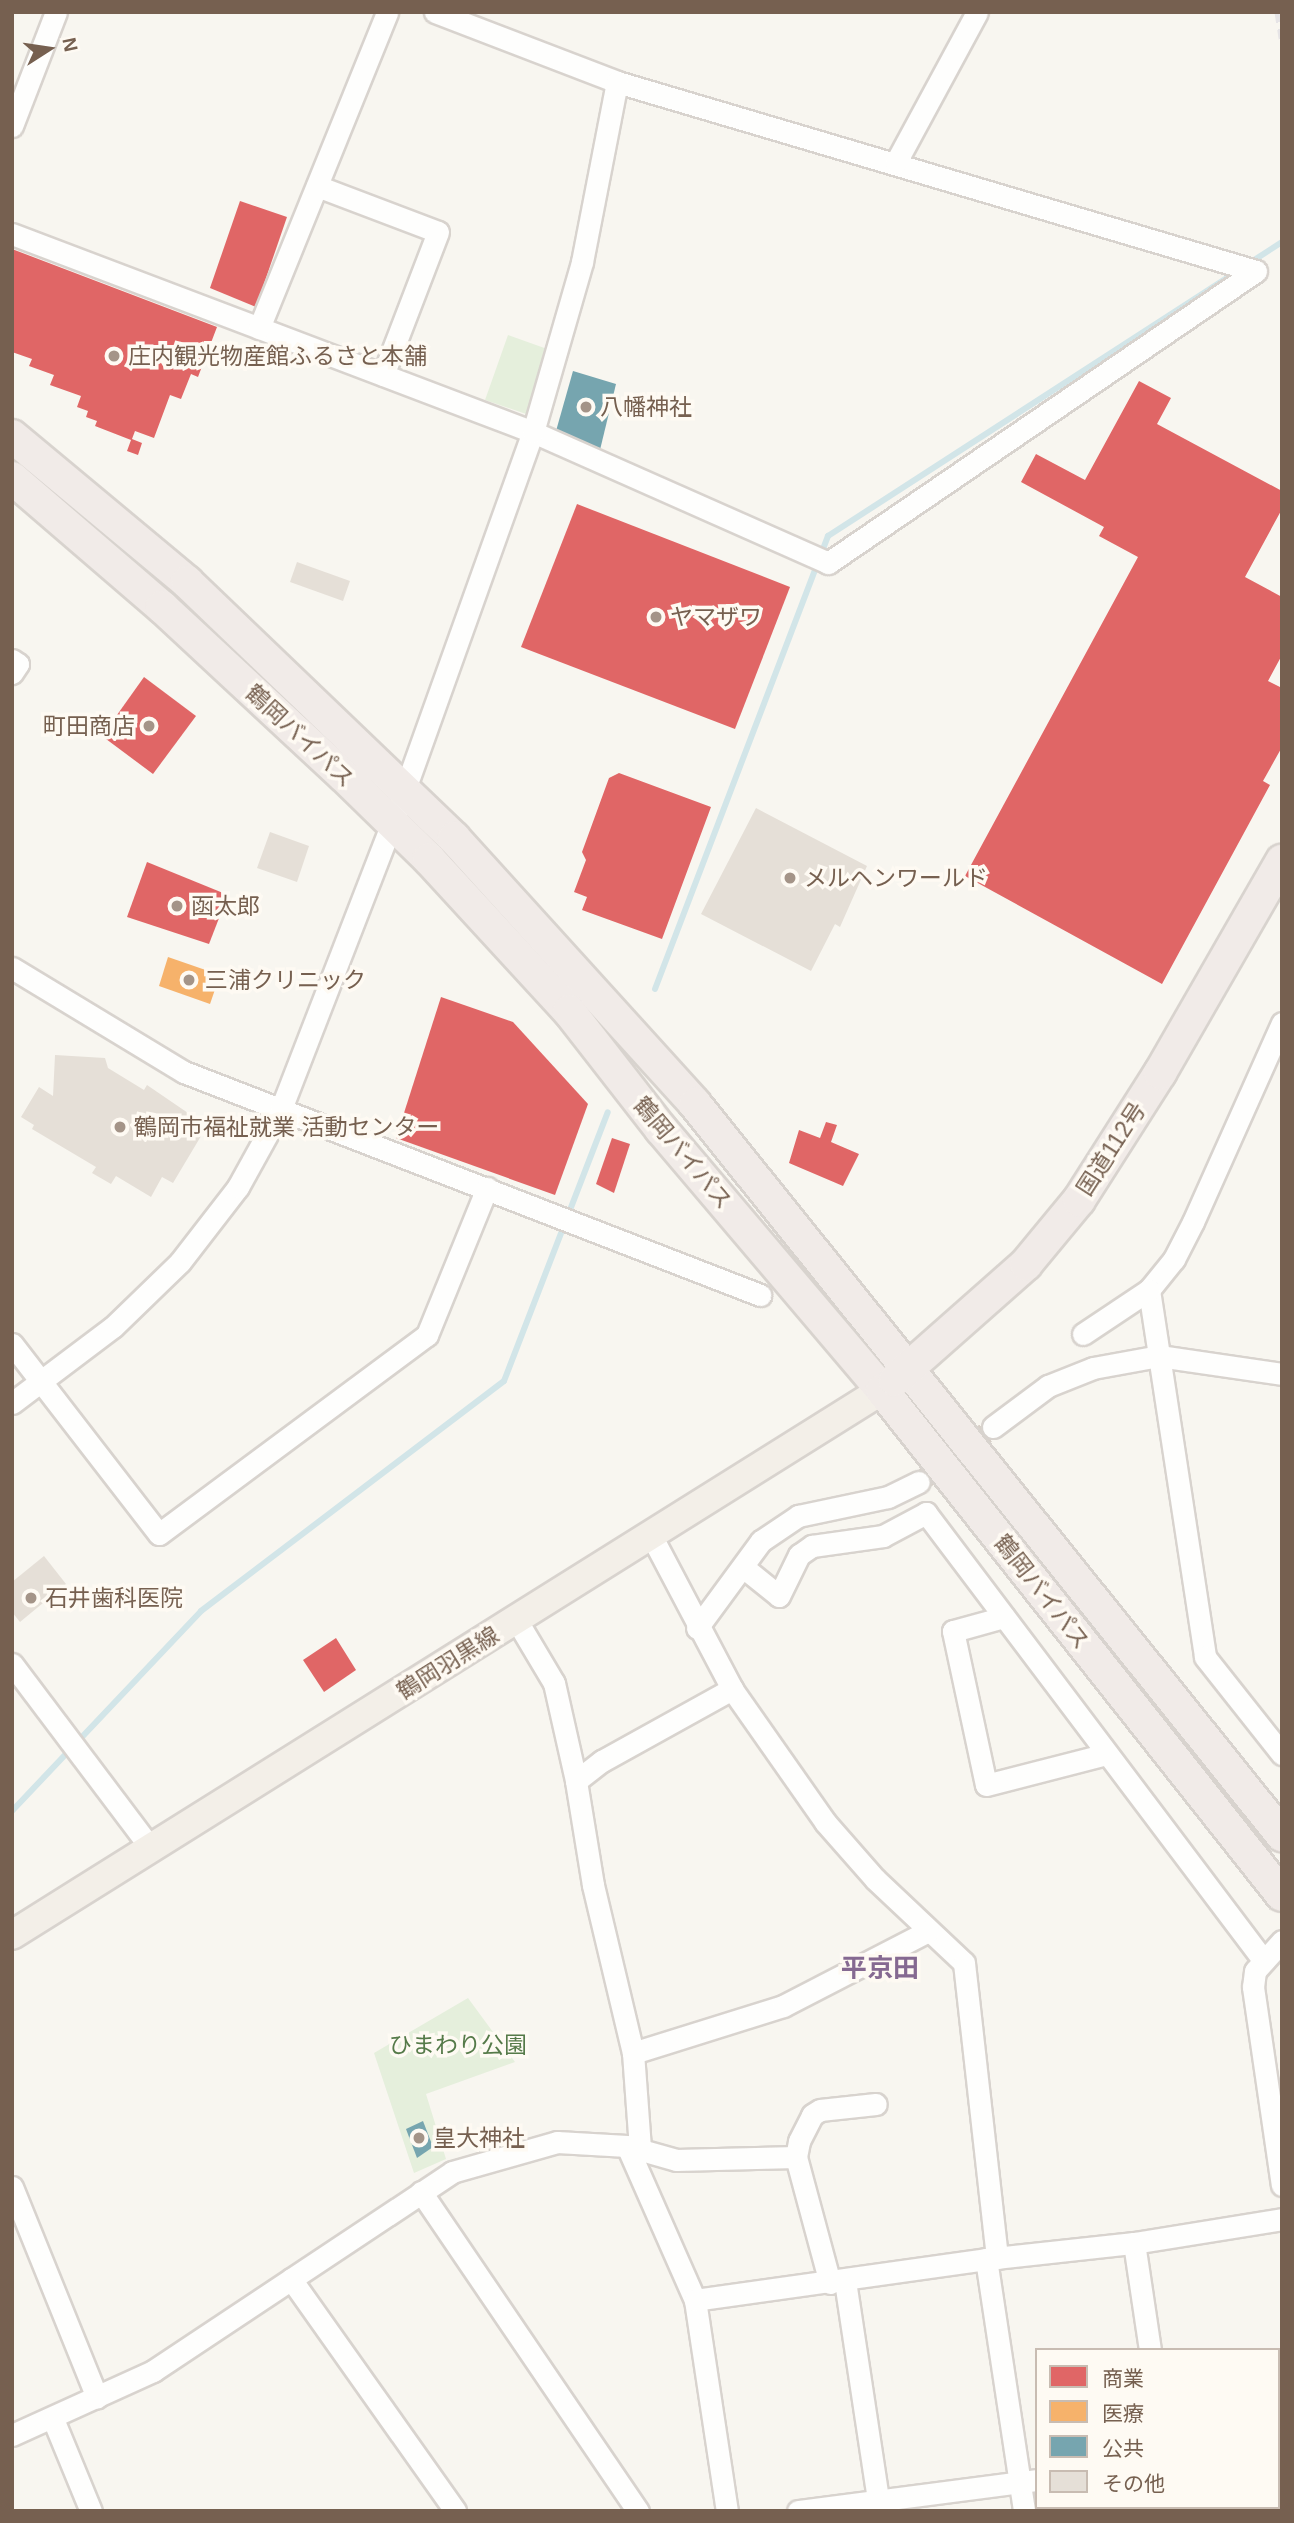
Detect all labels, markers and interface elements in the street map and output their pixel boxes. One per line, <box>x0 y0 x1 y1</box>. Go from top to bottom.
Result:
north arrow <box>14 14 84 84</box>
text: N <box>58 36 82 53</box>
place label: 庄内観光物産館ふるさと本舗 <box>128 342 427 370</box>
marker: 庄内観光物産館ふるさと本舗 <box>106 348 122 364</box>
place label: 八幡神社 <box>600 393 692 421</box>
marker: 八幡神社 <box>578 399 594 415</box>
place label: ヤマザワ <box>670 603 762 631</box>
marker: ヤマザワ <box>648 609 664 625</box>
street label: 鶴岡バイパス <box>240 679 360 793</box>
place label: 町田商店 <box>43 712 135 740</box>
marker: 町田商店 <box>141 718 157 734</box>
place label: メルヘンワールド <box>804 864 988 892</box>
marker: メルヘンワールド <box>782 870 798 886</box>
place label: 函太郎 <box>191 892 260 920</box>
marker: 函太郎 <box>169 898 185 914</box>
place label: 三浦クリニック <box>205 966 366 994</box>
marker: 三浦クリニック <box>179 970 199 990</box>
street label: 鶴岡バイパス <box>628 1091 738 1215</box>
street label: 国道112号 <box>1071 1097 1151 1201</box>
place label: 鶴岡市福祉就業 活動センター <box>134 1113 439 1141</box>
marker: 鶴岡市福祉就業 活動センター <box>112 1119 128 1135</box>
street label: 鶴岡バイパス <box>989 1529 1095 1655</box>
place label: 石井歯科医院 <box>45 1584 183 1612</box>
marker: 石井歯科医院 <box>23 1590 39 1606</box>
street label: 鶴岡羽黒線 <box>392 1621 504 1705</box>
district label: 平京田 <box>841 1953 919 1985</box>
park label: ひまわり公園 <box>389 2031 527 2059</box>
place label: 皇大神社 <box>433 2124 525 2152</box>
marker: 皇大神社 <box>411 2130 427 2146</box>
legend <box>1035 2348 1280 2509</box>
text: 商業 <box>1102 2367 1144 2390</box>
text: 医療 <box>1102 2402 1144 2425</box>
text: 公共 <box>1102 2437 1144 2460</box>
text: その他 <box>1102 2472 1165 2495</box>

